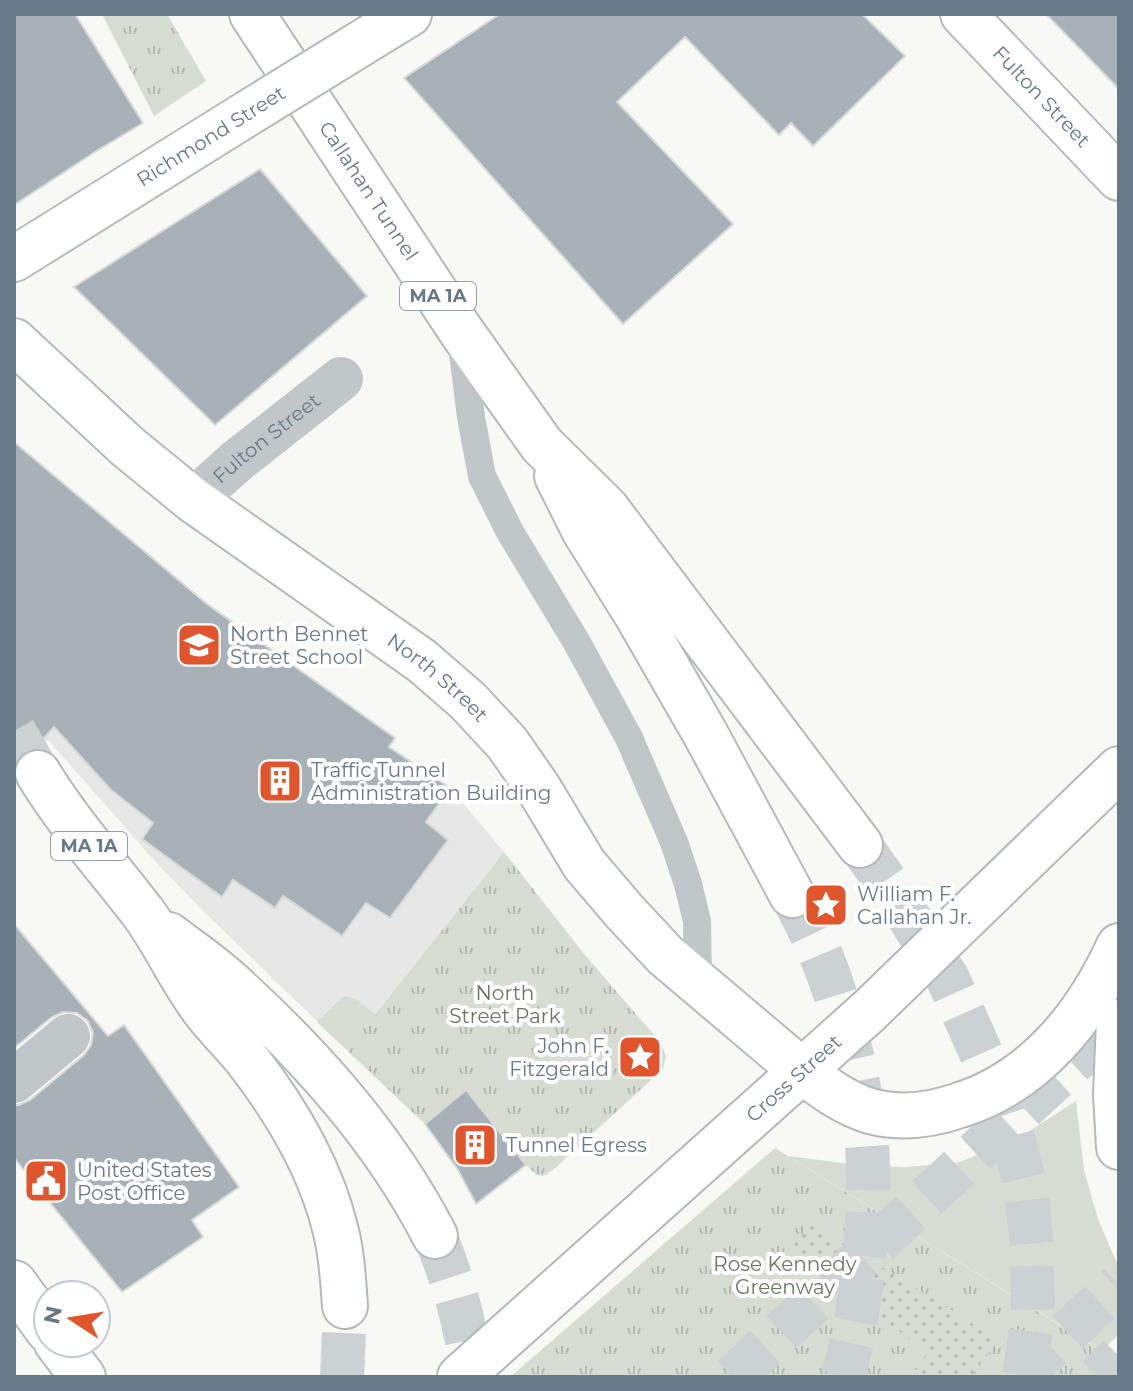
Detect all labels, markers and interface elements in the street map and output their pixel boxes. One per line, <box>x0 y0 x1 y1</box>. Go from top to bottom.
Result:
street label: Fulton Street <box>988 41 1095 152</box>
street label: Richmond Street <box>132 81 290 191</box>
street label: Callahan Tunnel <box>314 117 423 265</box>
road number: MA 1A <box>400 282 476 310</box>
street label: Fulton Street <box>208 388 325 489</box>
school or university icon: North Bennet Street School <box>175 621 223 669</box>
place label: North Bennet Street School <box>230 622 368 669</box>
street label: North Street <box>383 628 493 727</box>
building icon: Traffic Tunnel Administration Building <box>256 757 304 805</box>
place label: Traffic Tunnel Administration Building <box>311 758 551 805</box>
road number: MA 1A <box>51 832 127 860</box>
place icon: William F. Callahan Jr. <box>802 881 850 929</box>
place label: William F. Callahan Jr. <box>857 882 972 929</box>
park label: North Street Park <box>449 981 561 1028</box>
street label: Cross Street <box>741 1029 846 1127</box>
place icon: John F. Fitzgerald <box>616 1033 664 1081</box>
place label: John F. Fitzgerald <box>509 1034 609 1081</box>
building icon: Tunnel Egress <box>451 1121 499 1169</box>
place label: Tunnel Egress <box>506 1133 647 1157</box>
public building icon: United States Post Office <box>22 1157 70 1205</box>
place label: United States Post Office <box>77 1158 212 1205</box>
park label: Rose Kennedy Greenway <box>713 1252 857 1299</box>
north arrow <box>32 1279 112 1359</box>
text: N <box>38 1303 68 1326</box>

